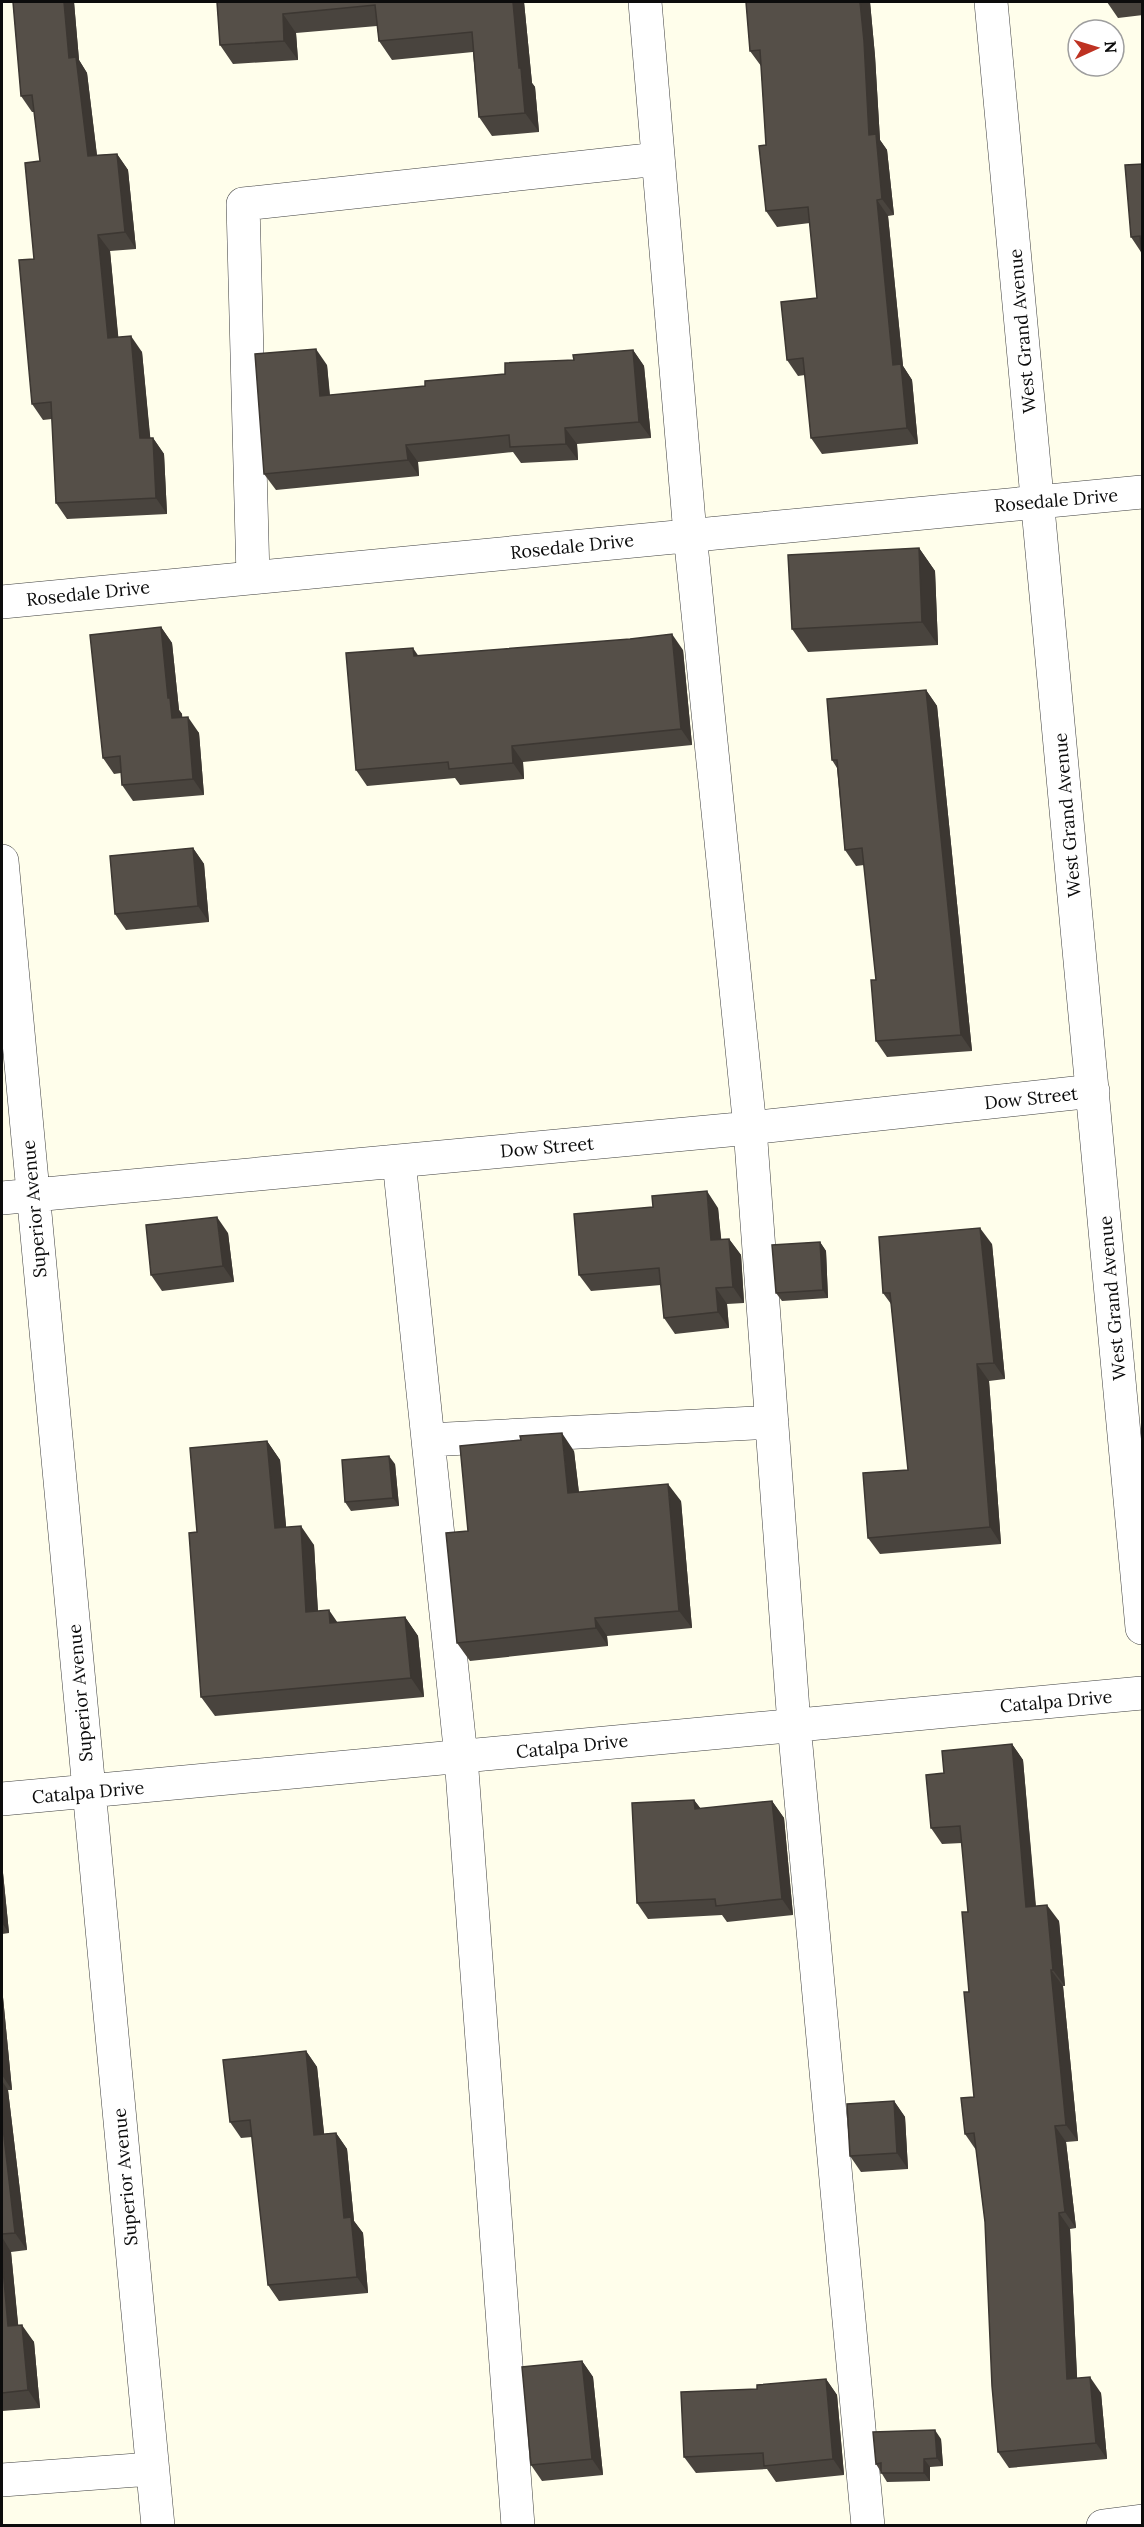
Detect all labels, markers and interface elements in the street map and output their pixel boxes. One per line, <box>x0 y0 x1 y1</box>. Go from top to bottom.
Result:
north arrow <box>1066 18 1126 78</box>
text: N <box>1101 40 1121 54</box>
street label: West Grand Avenue <box>1003 247 1041 414</box>
street label: Rosedale Drive <box>993 483 1119 517</box>
street label: Rosedale Drive <box>509 528 635 564</box>
street label: Rosedale Drive <box>25 575 151 611</box>
street label: West Grand Avenue <box>1048 731 1086 898</box>
street label: Dow Street <box>983 1082 1079 1114</box>
street label: Dow Street <box>499 1131 595 1163</box>
street label: Superior Avenue <box>16 1139 51 1279</box>
street label: West Grand Avenue <box>1093 1214 1131 1381</box>
street label: Superior Avenue <box>62 1623 97 1763</box>
street label: Catalpa Drive <box>999 1685 1113 1717</box>
street label: Catalpa Drive <box>515 1729 629 1763</box>
street label: Catalpa Drive <box>31 1776 145 1808</box>
street label: Superior Avenue <box>107 2107 142 2247</box>

